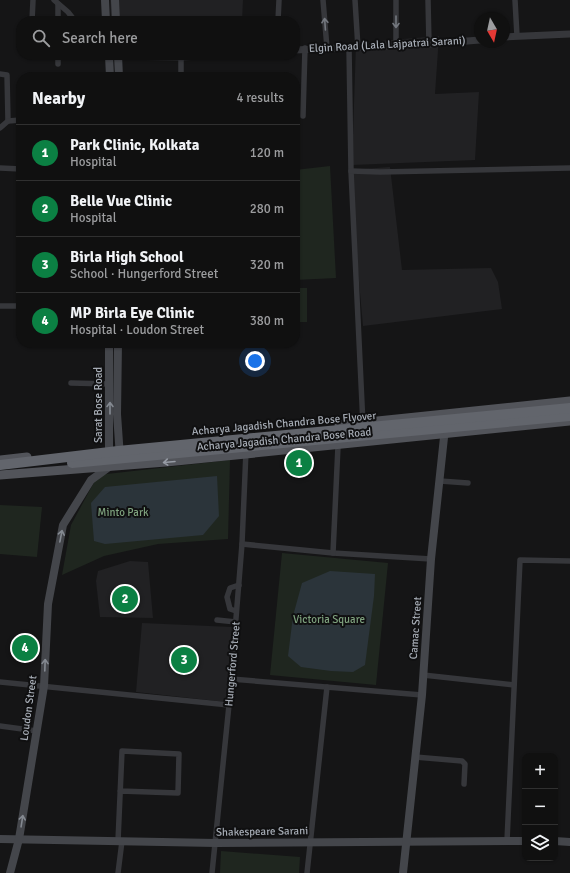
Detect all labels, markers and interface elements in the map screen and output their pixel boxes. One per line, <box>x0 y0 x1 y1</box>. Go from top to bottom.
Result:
north arrow <box>474 12 510 48</box>
one-way arrow <box>392 15 400 28</box>
search box <box>16 16 300 60</box>
one-way arrow <box>322 18 329 31</box>
icon: search <box>30 27 52 49</box>
text: Search here <box>62 29 138 47</box>
street label: Elgin Road (Lala Lajpatrai Sarani) <box>308 34 466 55</box>
text: Nearby <box>32 88 85 109</box>
text: 4 results <box>236 90 284 106</box>
text: Park Clinic, Kolkata <box>70 136 199 154</box>
text: 1 <box>41 145 49 161</box>
text: 120 m <box>250 145 284 161</box>
text: Hospital <box>70 154 117 170</box>
text: Belle Vue Clinic <box>70 192 172 210</box>
text: 2 <box>41 201 49 217</box>
text: 280 m <box>250 201 284 217</box>
text: Hospital <box>70 210 117 226</box>
text: Birla High School <box>70 248 184 266</box>
text: 3 <box>41 257 49 273</box>
text: 320 m <box>250 257 284 273</box>
text: School · Hungerford Street <box>70 266 218 282</box>
text: MP Birla Eye Clinic <box>70 304 194 322</box>
text: 4 <box>41 313 49 329</box>
text: 380 m <box>250 313 284 329</box>
text: Hospital · Loudon Street <box>70 322 204 338</box>
your location <box>245 351 265 371</box>
street label: Sarat Bose Road <box>92 367 105 443</box>
one-way arrow <box>106 402 114 415</box>
street label: Acharya Jagadish Chandra Bose Flyover <box>191 409 377 438</box>
street label: Acharya Jagadish Chandra Bose Road <box>196 425 372 454</box>
pin: 1 <box>286 448 312 478</box>
one-way arrow <box>163 458 176 465</box>
park label: Minto Park <box>98 506 149 519</box>
one-way arrow <box>57 530 65 543</box>
pin: 2 <box>112 584 138 614</box>
street label: Camac Street <box>407 596 424 660</box>
park label: Victoria Square <box>293 613 365 626</box>
street label: Hungerford Street <box>222 621 243 707</box>
pin: 4 <box>12 633 38 663</box>
pin: 3 <box>171 645 197 675</box>
one-way arrow <box>41 659 48 672</box>
street label: Loudon Street <box>17 674 40 742</box>
map controls <box>522 753 558 861</box>
button: + <box>522 753 558 789</box>
button: − <box>522 789 558 825</box>
one-way arrow <box>18 815 26 828</box>
street label: Shakespeare Sarani <box>216 824 308 839</box>
button: layers <box>522 825 558 861</box>

